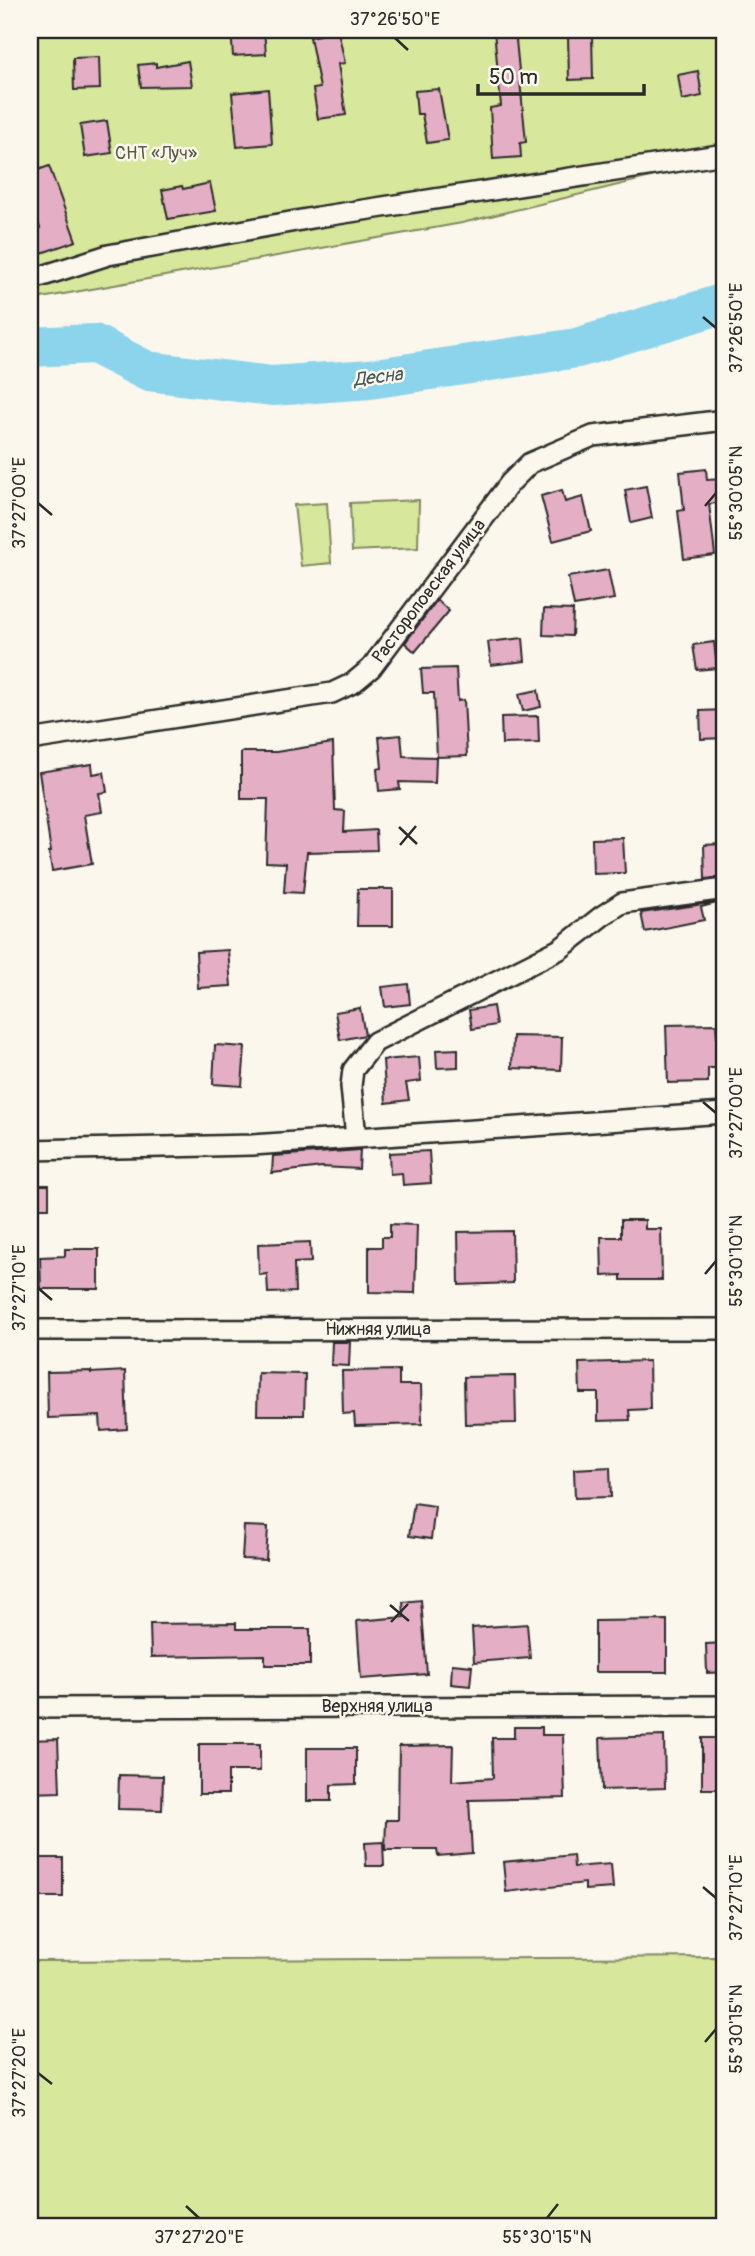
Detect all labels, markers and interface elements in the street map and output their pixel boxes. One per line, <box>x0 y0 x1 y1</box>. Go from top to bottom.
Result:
text: 37°26'50"E <box>350 8 440 31</box>
scale bar <box>478 52 645 96</box>
text: 50 m <box>489 64 538 91</box>
park label: СНТ «Луч» <box>115 142 197 165</box>
text: 37°26'50"E <box>725 283 748 373</box>
water label: Десна <box>351 362 405 392</box>
text: 55°30'05"N <box>725 446 748 540</box>
text: 37°27'00"E <box>8 457 31 549</box>
street label: Растороповская улица <box>367 514 491 668</box>
text: 37°27'00"E <box>725 1067 748 1159</box>
text: 55°30'10"N <box>725 1215 748 1307</box>
text: 37°27'10"E <box>8 1245 31 1331</box>
street label: Нижняя улица <box>325 1318 431 1341</box>
street label: Верхняя улица <box>321 1695 433 1718</box>
text: 37°27'10"E <box>725 1855 748 1941</box>
text: 55°30'15"N <box>725 1984 748 2074</box>
text: 37°27'20"E <box>8 2028 31 2118</box>
text: 37°27'20"E <box>154 2226 244 2249</box>
text: 55°30'15"N <box>502 2226 592 2249</box>

